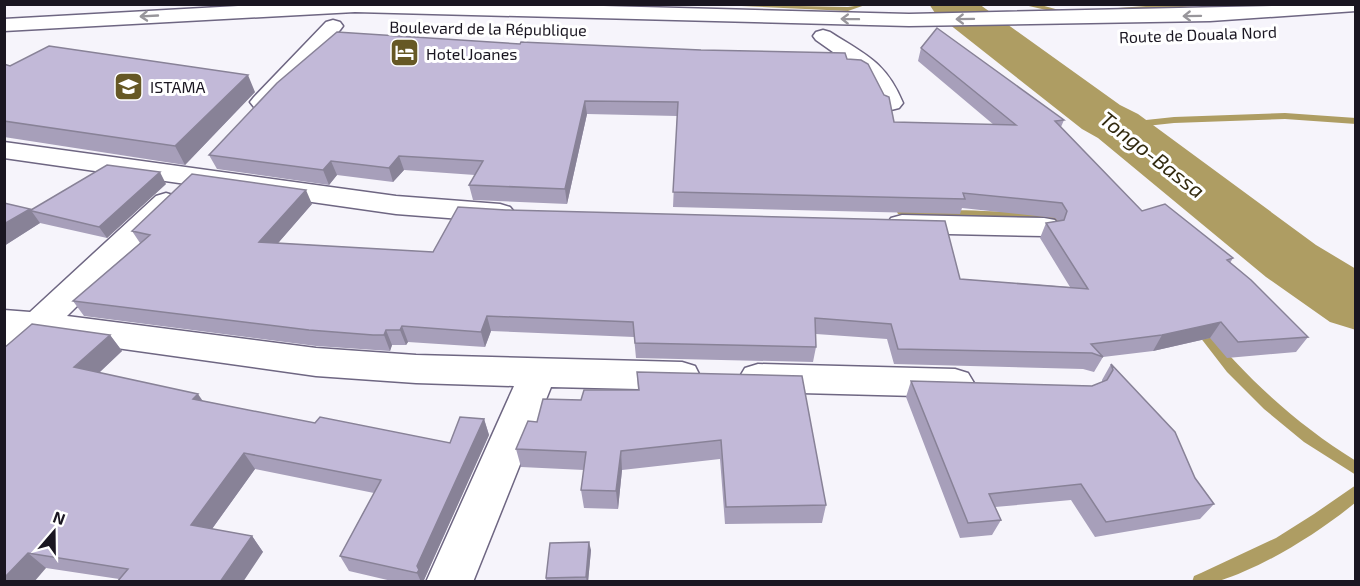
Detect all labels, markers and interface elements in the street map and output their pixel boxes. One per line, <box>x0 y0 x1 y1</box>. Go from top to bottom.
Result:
one-way arrow <box>1183 10 1203 21</box>
one-way arrow <box>140 11 160 22</box>
one-way arrow <box>841 13 861 25</box>
one-way arrow <box>955 14 975 25</box>
street label: Boulevard de la République <box>389 17 587 39</box>
street label: Route de Douala Nord <box>1119 22 1277 46</box>
hotel icon: Hotel Joanes <box>389 37 421 69</box>
place label: Hotel Joanes <box>426 44 517 63</box>
school or university icon: ISTAMA <box>113 70 145 102</box>
place label: ISTAMA <box>150 77 206 96</box>
water label: Tongo-Bassa <box>1096 106 1210 202</box>
north arrow <box>24 502 84 562</box>
text: N <box>51 507 68 528</box>

